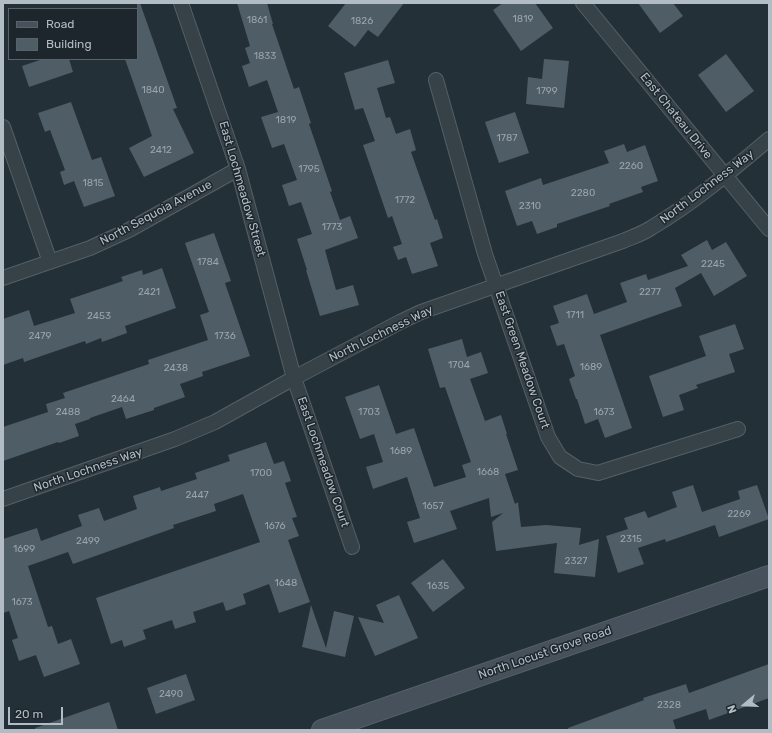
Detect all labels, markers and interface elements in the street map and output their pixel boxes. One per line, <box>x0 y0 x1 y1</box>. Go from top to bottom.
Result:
legend <box>8 8 138 60</box>
house number: 1819 <box>513 13 533 25</box>
house number: 1861 <box>247 14 267 26</box>
house number: 1826 <box>351 15 373 27</box>
text: Road <box>46 17 74 31</box>
text: Building <box>46 37 92 51</box>
house number: 1833 <box>254 50 276 62</box>
street label: East Chateau Drive <box>637 70 715 162</box>
house number: 1840 <box>141 84 165 96</box>
house number: 1799 <box>536 85 558 97</box>
house number: 1819 <box>276 114 296 126</box>
street label: East Lochmeadow Street <box>216 120 268 258</box>
house number: 1787 <box>497 132 517 144</box>
house number: 2412 <box>150 144 172 156</box>
street label: North Lochness Way <box>657 147 757 227</box>
house number: 2260 <box>619 160 643 172</box>
house number: 1795 <box>298 163 320 175</box>
house number: 1815 <box>83 177 103 189</box>
street label: North Sequoia Avenue <box>98 177 214 249</box>
house number: 2280 <box>571 187 595 199</box>
house number: 1772 <box>395 194 415 206</box>
house number: 2310 <box>519 200 541 212</box>
house number: 1773 <box>322 221 342 233</box>
house number: 1784 <box>197 256 219 268</box>
house number: 2245 <box>701 258 725 270</box>
house number: 2421 <box>138 286 160 298</box>
house number: 2277 <box>639 286 661 298</box>
street label: East Green Meadow Court <box>492 289 552 431</box>
street label: North Lochness Way <box>327 303 435 365</box>
house number: 1711 <box>566 309 584 321</box>
house number: 2453 <box>87 310 111 322</box>
house number: 2479 <box>29 330 51 342</box>
house number: 1736 <box>214 330 236 342</box>
house number: 1704 <box>448 359 470 371</box>
house number: 1689 <box>580 361 602 373</box>
house number: 2438 <box>164 362 188 374</box>
house number: 2464 <box>111 393 135 405</box>
street label: East Lochmeadow Court <box>294 395 352 529</box>
house number: 2488 <box>56 406 80 418</box>
house number: 1703 <box>358 406 380 418</box>
house number: 1673 <box>593 406 615 418</box>
street label: North Lochness Way <box>32 445 144 495</box>
house number: 1689 <box>390 445 412 457</box>
house number: 1668 <box>477 466 499 478</box>
house number: 1700 <box>250 467 272 479</box>
house number: 2447 <box>185 489 209 501</box>
house number: 1657 <box>422 500 444 512</box>
house number: 2269 <box>727 508 751 520</box>
house number: 1676 <box>265 520 285 532</box>
house number: 2315 <box>620 533 642 545</box>
house number: 2499 <box>76 535 100 547</box>
house number: 1699 <box>13 543 35 555</box>
house number: 2327 <box>565 555 587 567</box>
house number: 1648 <box>275 577 297 589</box>
house number: 1635 <box>427 580 449 592</box>
house number: 1673 <box>11 596 33 608</box>
street label: North Locust Grove Road <box>477 623 613 683</box>
north arrow <box>724 685 764 725</box>
house number: 2490 <box>159 688 183 700</box>
scale bar <box>10 699 65 725</box>
house number: 2328 <box>657 699 681 711</box>
text: N <box>725 703 740 715</box>
text: 20 m <box>15 707 43 721</box>

